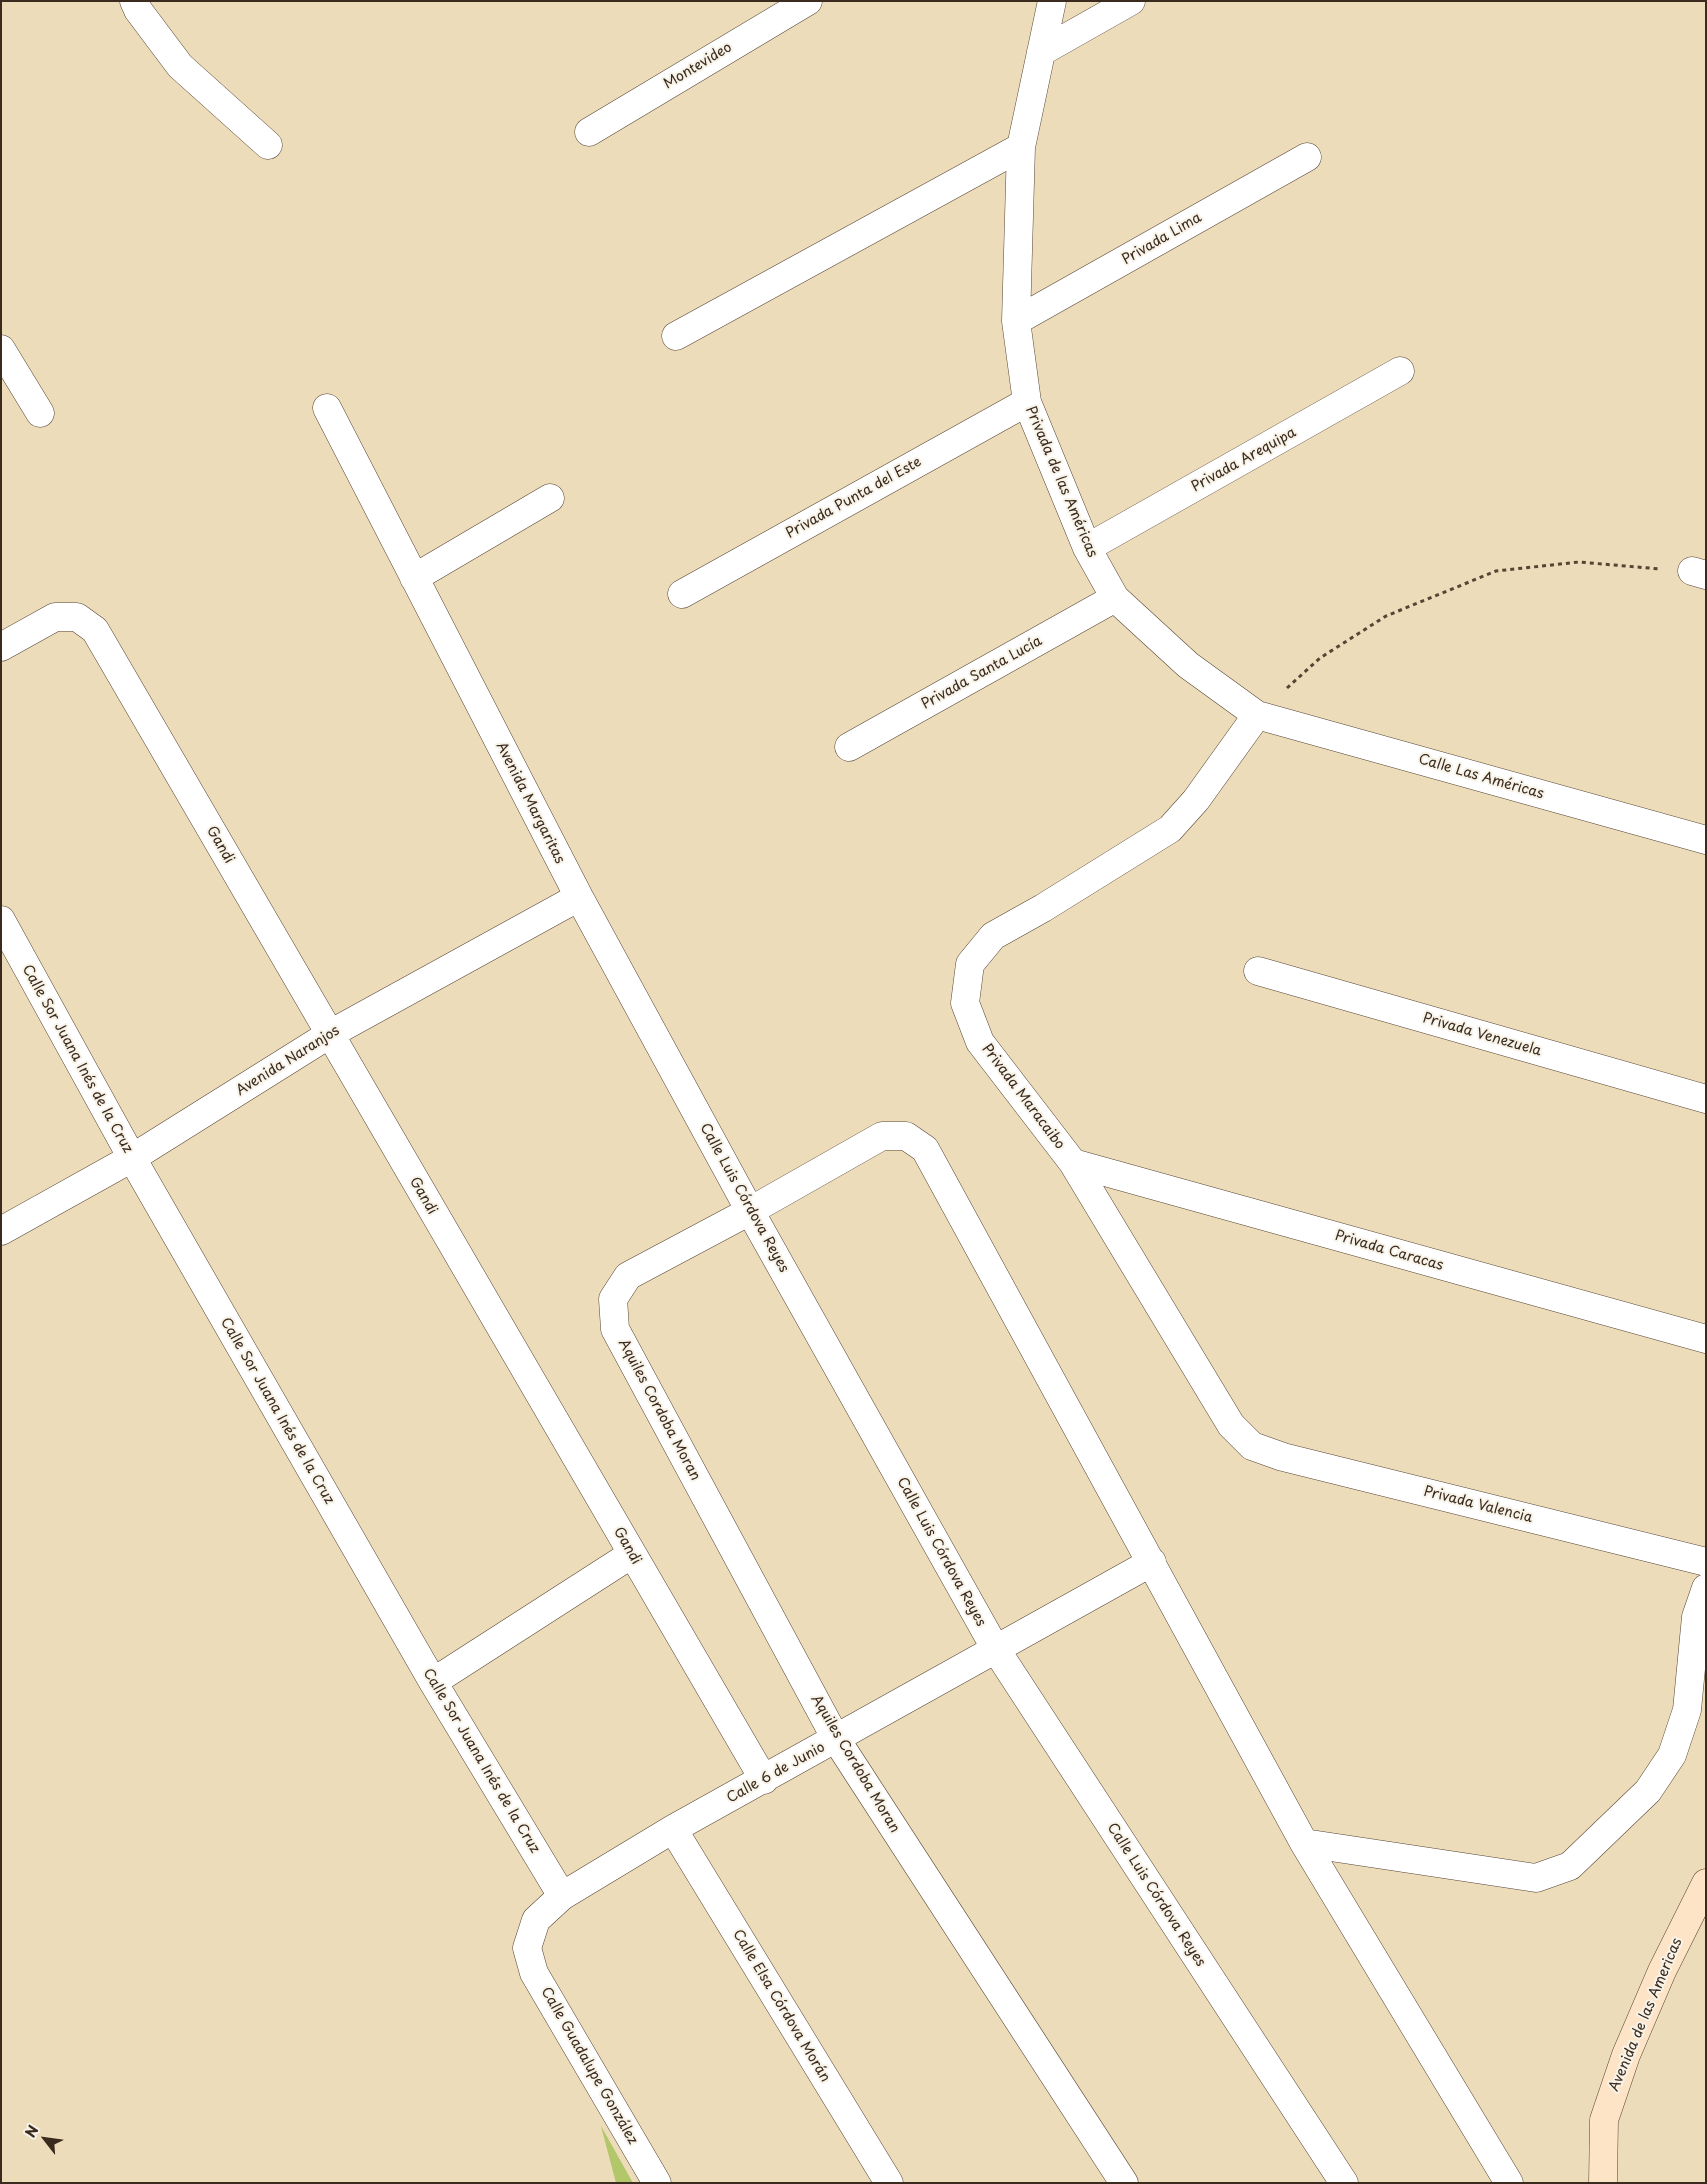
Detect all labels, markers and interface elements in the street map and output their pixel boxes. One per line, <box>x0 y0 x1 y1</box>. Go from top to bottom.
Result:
street label: Montevideo <box>661 39 735 93</box>
street label: Privada Lima <box>1119 210 1205 268</box>
street label: Privada de las Américas <box>1022 404 1100 560</box>
street label: Privada Arequipa <box>1189 424 1299 496</box>
street label: Privada Punta del Este <box>783 454 925 542</box>
street label: Privada Santa Lucía <box>919 633 1045 713</box>
street label: Avenida Margaritas <box>492 739 568 867</box>
street label: Calle Las Américas <box>1416 751 1546 803</box>
street label: Gandi <box>203 823 237 867</box>
street label: Calle Sor Juana Inés de la Cruz <box>18 962 136 1156</box>
street label: Privada Venezuela <box>1421 1010 1543 1060</box>
street label: Avenida Naranjos <box>233 1022 343 1100</box>
street label: Privada Maracaibo <box>978 1041 1068 1153</box>
street label: Calle Luis Córdova Reyes <box>696 1121 792 1275</box>
street label: Gandi <box>406 1174 440 1218</box>
street label: Privada Caracas <box>1333 1228 1445 1274</box>
street label: Calle Sor Juana Inés de la Cruz <box>217 1315 337 1507</box>
street label: Aquiles Cordoba Moran <box>615 1336 703 1484</box>
street label: Calle Luis Córdova Reyes <box>893 1475 989 1629</box>
street label: Privada Valencia <box>1422 1483 1534 1527</box>
street label: Gandi <box>610 1524 644 1568</box>
street label: Calle Sor Juana Inés de la Cruz <box>419 1666 543 1856</box>
street label: Aquiles Cordoba Moran <box>807 1692 903 1836</box>
street label: Calle 6 de Junio <box>724 1739 828 1807</box>
street label: Calle Luis Córdova Reyes <box>1103 1820 1209 1970</box>
street label: Calle Elsa Córdova Morán <box>729 1927 833 2085</box>
street label: Avenida de las Americas <box>1606 1936 1686 2094</box>
street label: Calle Guadalupe González <box>537 1984 641 2148</box>
north arrow <box>20 2114 70 2164</box>
text: N <box>20 2121 43 2141</box>

